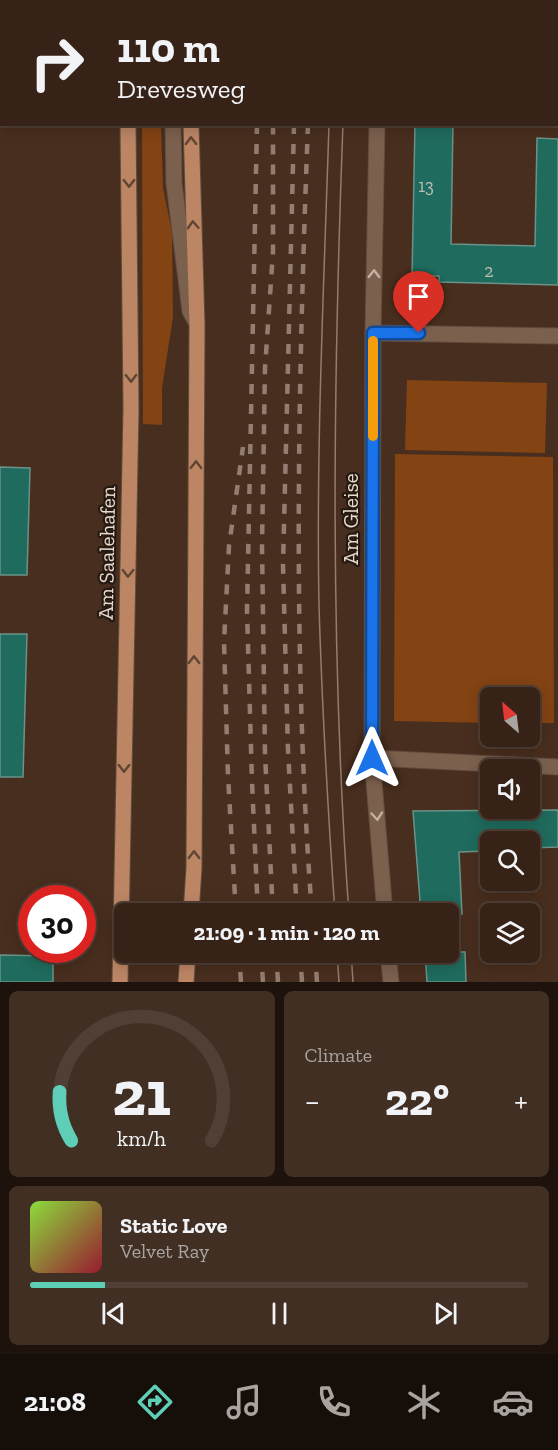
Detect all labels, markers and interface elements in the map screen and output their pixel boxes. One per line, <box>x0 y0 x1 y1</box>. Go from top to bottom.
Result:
text: 110 m <box>117 22 220 73</box>
icon: right <box>18 24 96 102</box>
text: Drevesweg <box>117 73 245 105</box>
one-way arrow <box>185 137 197 146</box>
house number: 13 <box>418 175 434 197</box>
one-way arrow <box>122 178 135 187</box>
one-way arrow <box>186 220 199 229</box>
house number: 2 <box>484 260 494 282</box>
one-way arrow <box>368 270 380 279</box>
pin <box>393 271 444 333</box>
icon: arrive <box>402 280 435 313</box>
one-way arrow <box>125 373 137 382</box>
one-way arrow <box>190 461 202 470</box>
street label: Am Gleise <box>338 473 363 565</box>
street label: Am Saalehafen <box>93 486 120 620</box>
one-way arrow <box>122 568 134 577</box>
one-way arrow <box>188 656 200 665</box>
north arrow <box>480 687 540 747</box>
map controls <box>480 687 540 963</box>
position arrow <box>340 726 404 790</box>
button: sound <box>480 759 540 819</box>
one-way arrow <box>118 763 131 772</box>
one-way arrow <box>370 811 383 820</box>
button: search <box>480 831 540 891</box>
one-way arrow <box>188 851 200 860</box>
speed limit sign: 30 <box>18 885 96 963</box>
button: layers <box>480 903 540 963</box>
text: 21:09 · 1 min · 120 m <box>194 919 379 946</box>
text: Climate <box>305 1043 372 1067</box>
text: 21 <box>112 1056 171 1131</box>
text: 22° <box>385 1073 449 1127</box>
text: − <box>305 1081 320 1120</box>
text: + <box>514 1081 528 1120</box>
text: km/h <box>117 1126 166 1151</box>
text: Static Love <box>120 1212 227 1239</box>
text: Velvet Ray <box>120 1239 209 1263</box>
icon: previous <box>97 1297 130 1330</box>
icon: pause <box>263 1297 296 1330</box>
icon: next <box>429 1297 462 1330</box>
icon: directions <box>134 1381 176 1423</box>
icon: music <box>223 1381 265 1423</box>
icon: phone <box>313 1381 355 1423</box>
icon: climate <box>403 1381 445 1423</box>
icon: car <box>492 1381 534 1423</box>
text: 21:08 <box>24 1386 86 1418</box>

